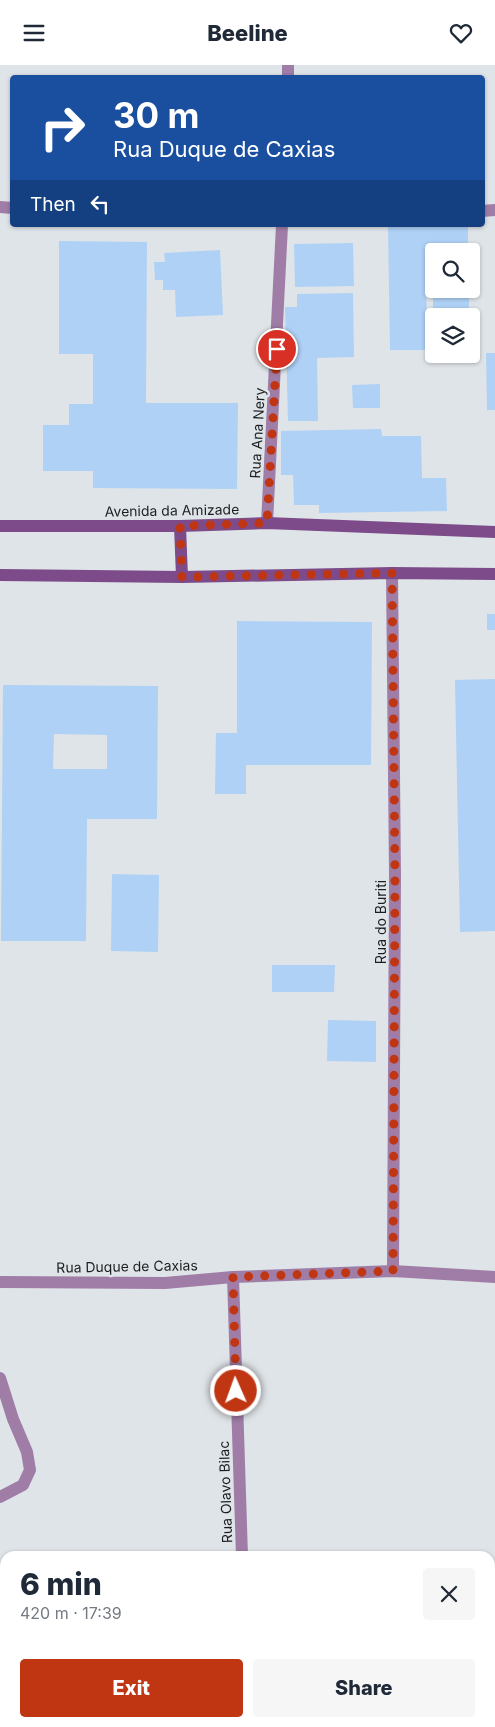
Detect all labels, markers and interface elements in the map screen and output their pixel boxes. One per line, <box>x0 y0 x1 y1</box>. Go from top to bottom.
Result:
icon: menu <box>20 19 48 47</box>
icon: heart <box>447 19 475 47</box>
text: Beeline <box>207 20 288 46</box>
text: 30 m <box>113 94 199 136</box>
icon: right <box>30 95 95 160</box>
text: Rua Duque de Caxias <box>113 136 335 162</box>
icon: left <box>86 190 114 218</box>
text: Then <box>30 193 76 216</box>
map controls <box>425 243 480 363</box>
button: search <box>425 243 480 298</box>
button: layers <box>425 308 480 363</box>
pin <box>256 328 298 370</box>
icon: arrive <box>263 335 291 363</box>
street label: Rua Ana Nery <box>246 387 268 479</box>
street label: Avenida da Amizade <box>105 500 239 520</box>
street label: Rua do Buriti <box>372 880 389 964</box>
street label: Rua Duque de Caxias <box>56 1256 198 1276</box>
position arrow <box>209 1364 261 1416</box>
street label: Rua Olavo Bilac <box>215 1440 235 1544</box>
text: 6 min <box>20 1566 102 1602</box>
button: close <box>423 1568 475 1620</box>
text: 420 m · 17:39 <box>20 1603 122 1623</box>
button: Exit <box>20 1659 243 1717</box>
button: Share <box>253 1659 475 1717</box>

